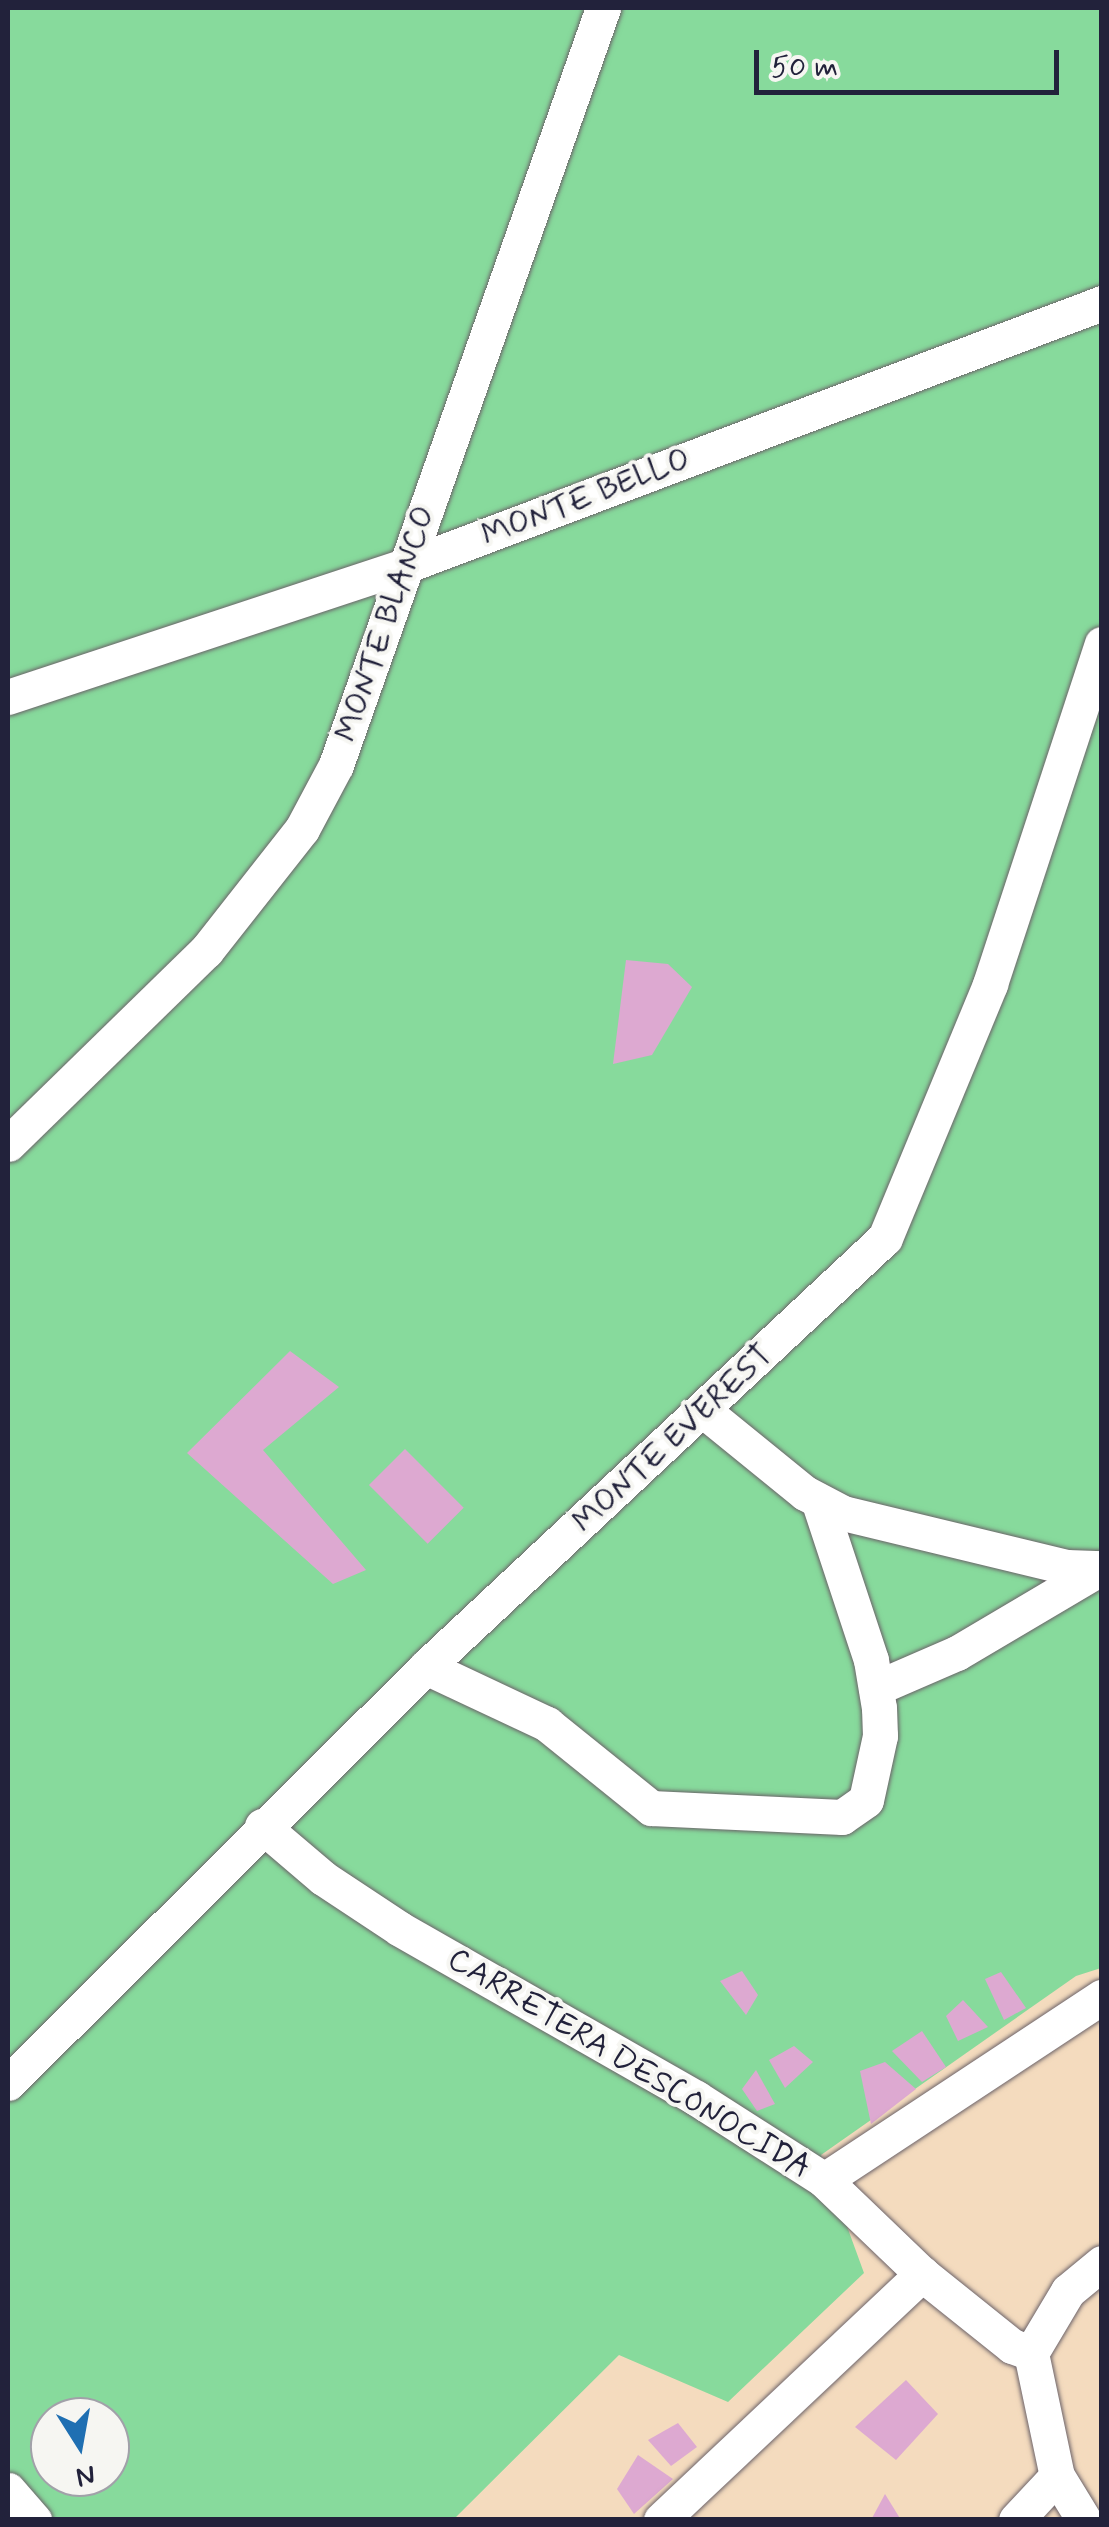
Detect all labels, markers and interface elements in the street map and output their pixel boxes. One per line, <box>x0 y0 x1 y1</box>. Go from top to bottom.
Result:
scale bar <box>759 30 1064 92</box>
text: 50 m <box>771 48 838 87</box>
street label: MONTE BELLO <box>477 441 695 555</box>
street label: MONTE BLANCO <box>328 501 444 747</box>
street label: MONTE EVEREST <box>565 1337 781 1541</box>
street label: CARRETERA DESCONOCIDA <box>444 1942 814 2186</box>
north arrow <box>30 2397 130 2497</box>
text: N <box>73 2455 98 2495</box>

